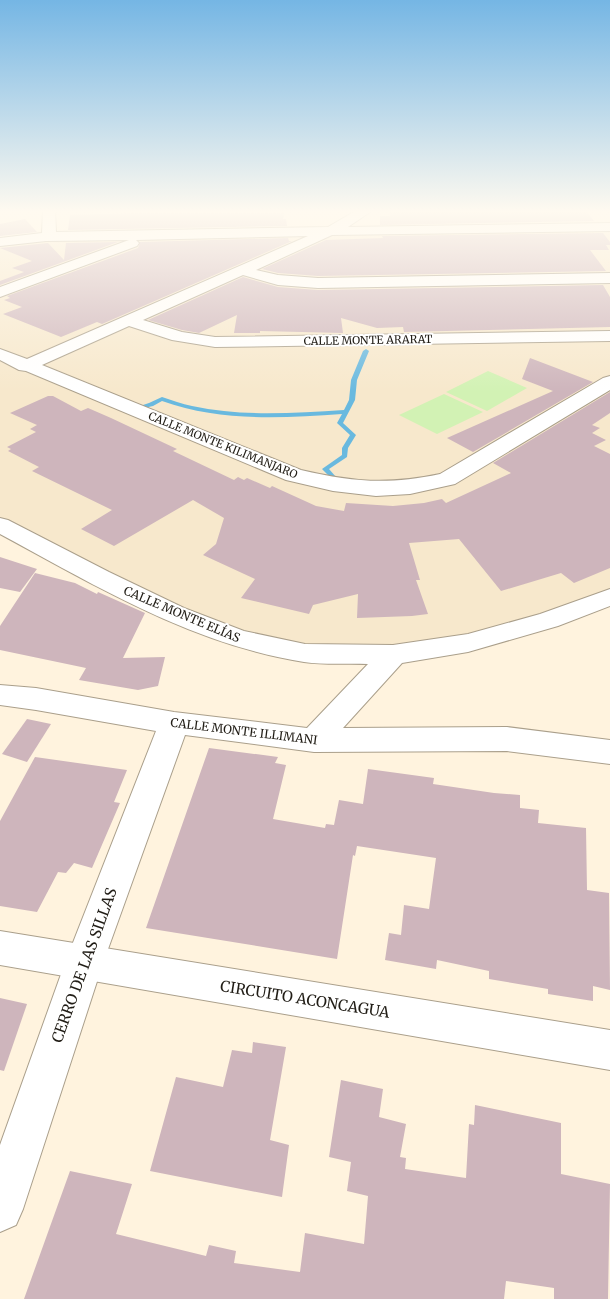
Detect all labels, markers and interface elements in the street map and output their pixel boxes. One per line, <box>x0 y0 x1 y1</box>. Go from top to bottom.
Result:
street label: CALLE MONTE ARARAT <box>303 332 433 348</box>
street label: CALLE MONTE KILIMANJARO <box>146 409 300 481</box>
street label: CALLE MONTE ELÍAS <box>122 583 242 645</box>
street label: CALLE MONTE ILLIMANI <box>170 715 318 747</box>
street label: CERRO DE LAS SILLAS <box>47 885 121 1045</box>
street label: CIRCUITO ACONCAGUA <box>219 976 391 1022</box>

